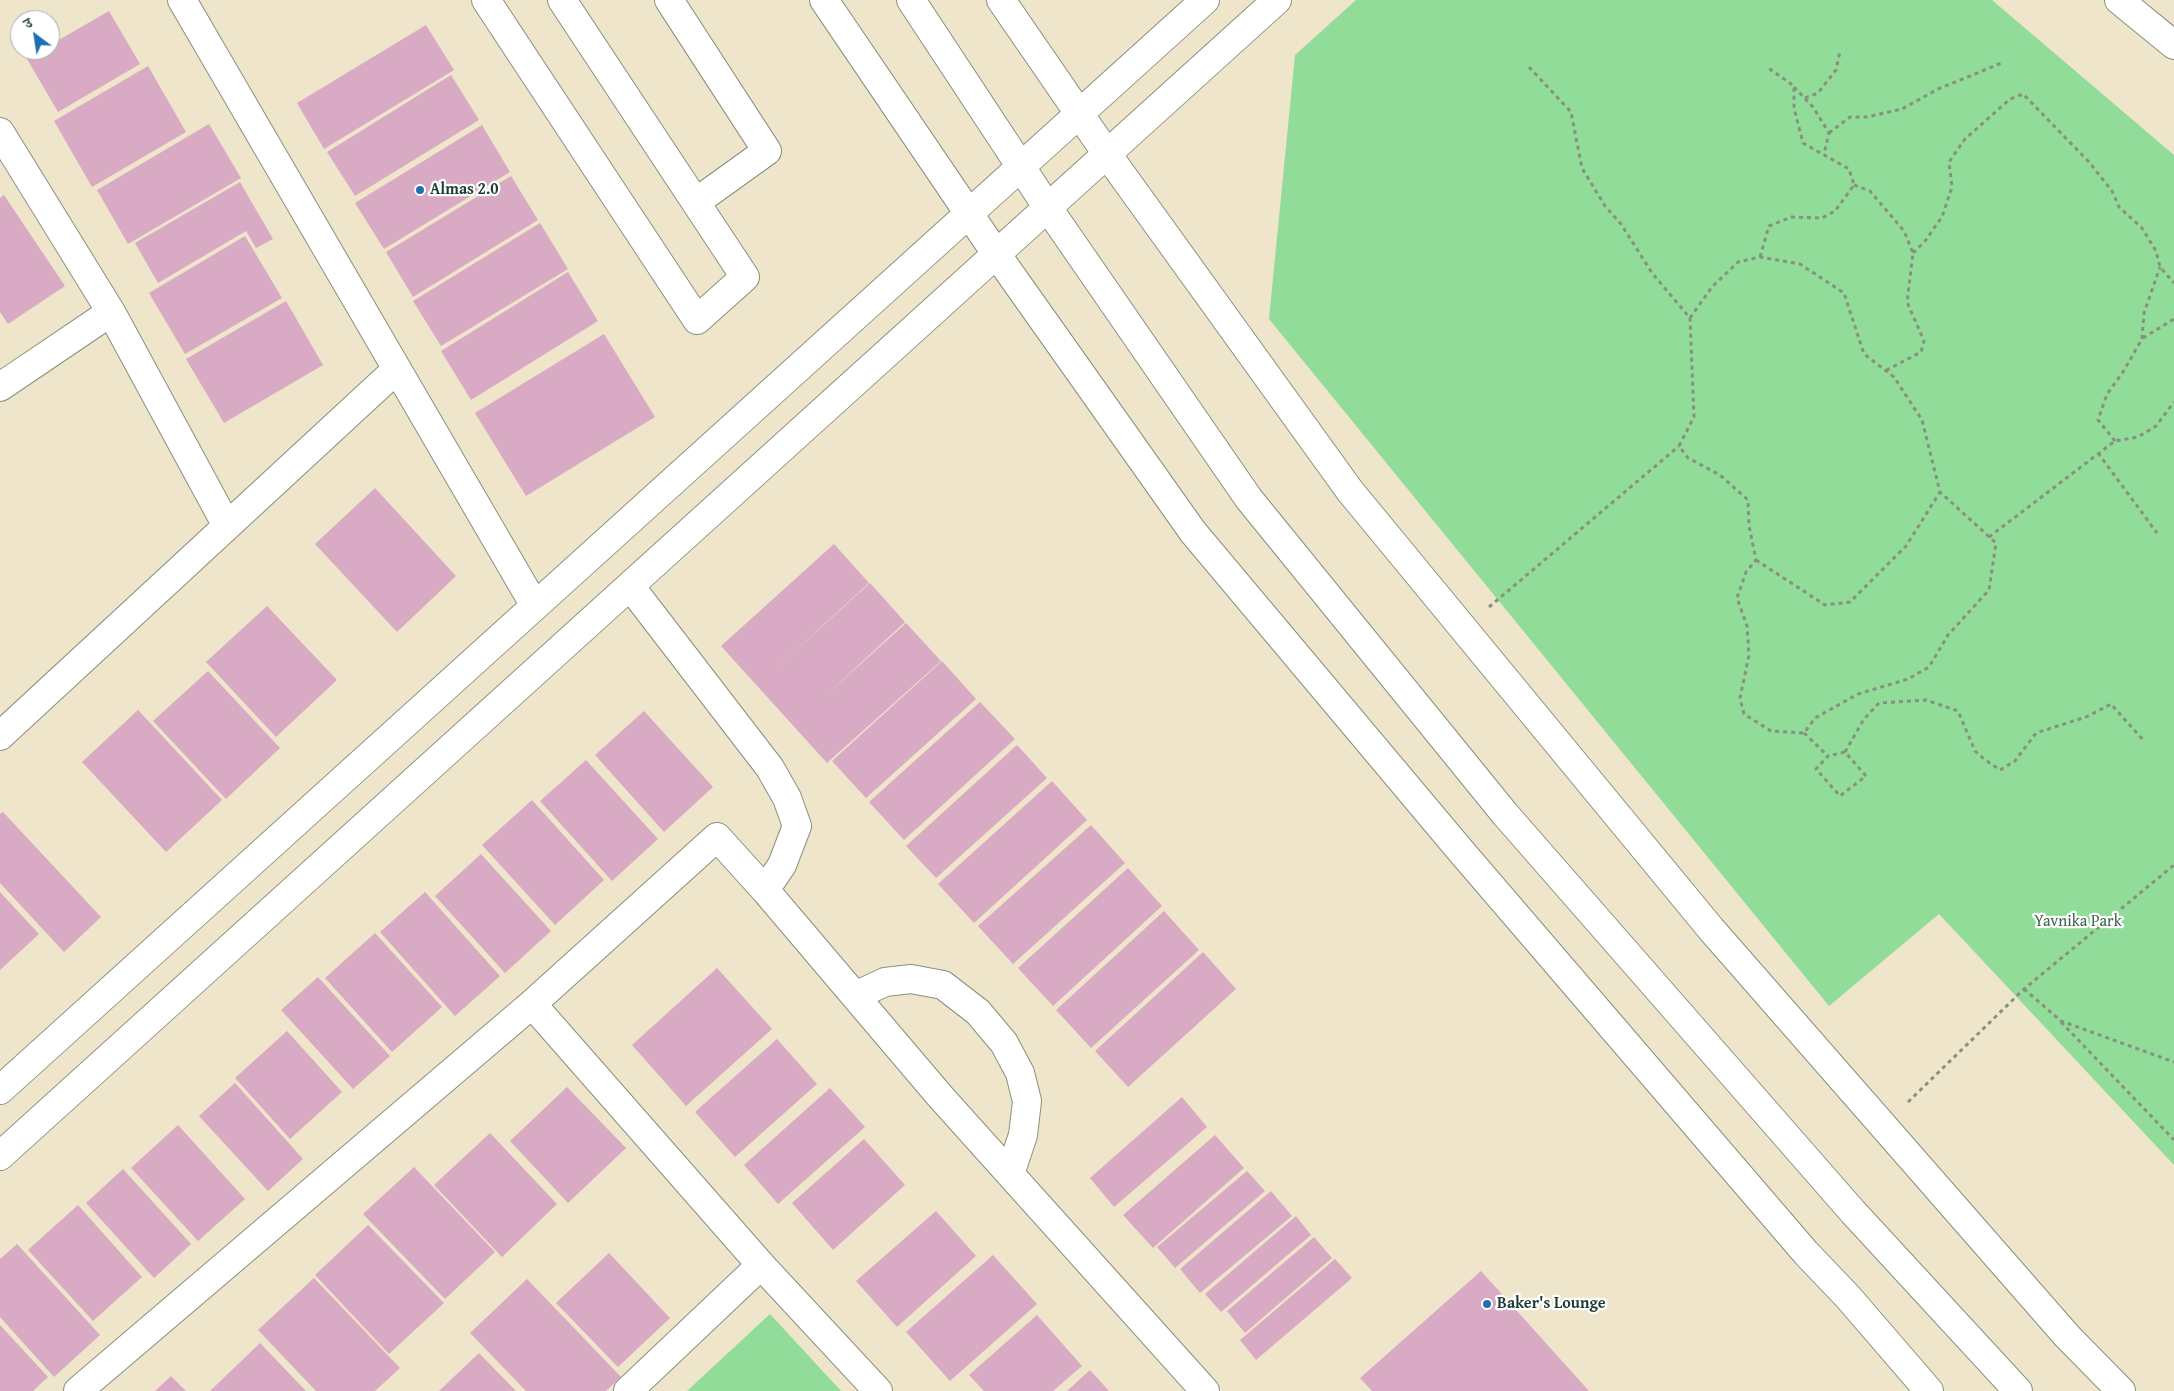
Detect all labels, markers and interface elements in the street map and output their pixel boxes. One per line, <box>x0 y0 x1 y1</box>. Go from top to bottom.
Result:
north arrow <box>10 10 60 60</box>
text: उ <box>20 13 36 33</box>
place label: Almas 2.0 <box>430 180 499 200</box>
marker: Almas 2.0 <box>414 184 426 196</box>
park label: Yavnika Park <box>2034 912 2122 932</box>
place label: Baker's Lounge <box>1497 1294 1606 1314</box>
marker: Baker's Lounge <box>1481 1298 1493 1310</box>

